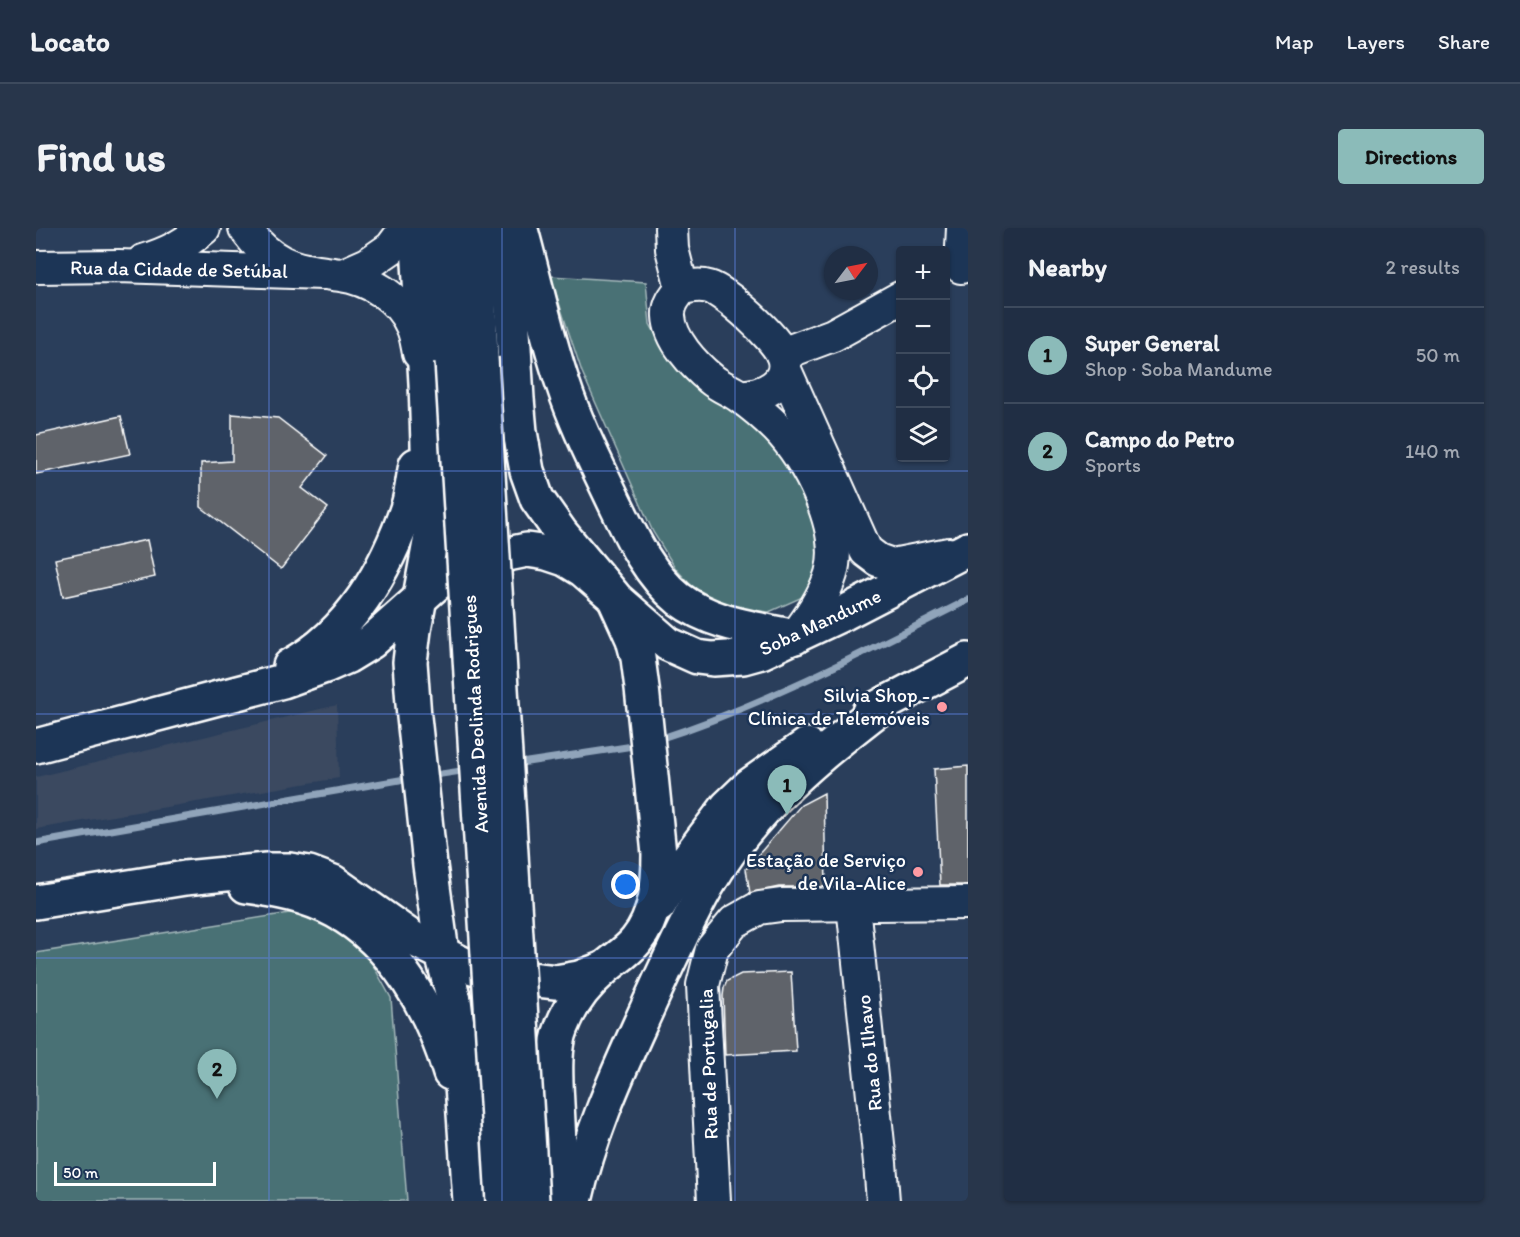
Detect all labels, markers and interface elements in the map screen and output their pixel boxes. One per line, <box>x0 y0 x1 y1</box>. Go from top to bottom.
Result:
text: Locato <box>30 24 110 58</box>
text: Map <box>1275 29 1314 54</box>
text: Layers <box>1347 29 1405 54</box>
text: Share <box>1438 29 1490 54</box>
button: Directions <box>1338 129 1484 184</box>
text: Find us <box>36 131 166 182</box>
north arrow <box>824 246 878 300</box>
map controls <box>896 246 950 462</box>
button: + <box>896 246 950 300</box>
text: Nearby <box>1028 251 1107 283</box>
street label: Rua da Cidade de Setúbal <box>70 255 288 283</box>
text: 2 results <box>1386 255 1460 279</box>
button: − <box>896 300 950 354</box>
text: Super General <box>1085 330 1219 357</box>
text: 1 <box>1043 343 1052 367</box>
text: 50 m <box>1416 343 1460 367</box>
button: locate <box>896 354 950 408</box>
text: Shop · Soba Mandume <box>1085 357 1273 381</box>
button: layers <box>896 408 950 462</box>
text: Campo do Petro <box>1085 426 1234 453</box>
text: 2 <box>1042 439 1053 463</box>
text: 140 m <box>1405 439 1460 463</box>
text: Sports <box>1085 453 1141 477</box>
street label: Soba Mandume <box>755 583 885 661</box>
street label: Avenida Deolinda Rodrigues <box>457 594 493 834</box>
place label: Silvia Shop - Clínica de Telemóveis <box>748 683 930 730</box>
marker: Silvia Shop - Clínica de Telemóveis <box>935 700 949 714</box>
pin: 1 <box>768 766 807 815</box>
place label: Estação de Serviço de Vila-Alice <box>746 848 906 895</box>
marker: Estação de Serviço de Vila-Alice <box>911 865 925 879</box>
your location <box>611 870 640 899</box>
street label: Rua de Portugalia <box>693 988 723 1140</box>
street label: Rua do Ilhavo <box>851 994 887 1112</box>
pin: 2 <box>198 1050 237 1099</box>
scale bar <box>54 1159 216 1186</box>
text: 50 m <box>63 1163 98 1182</box>

